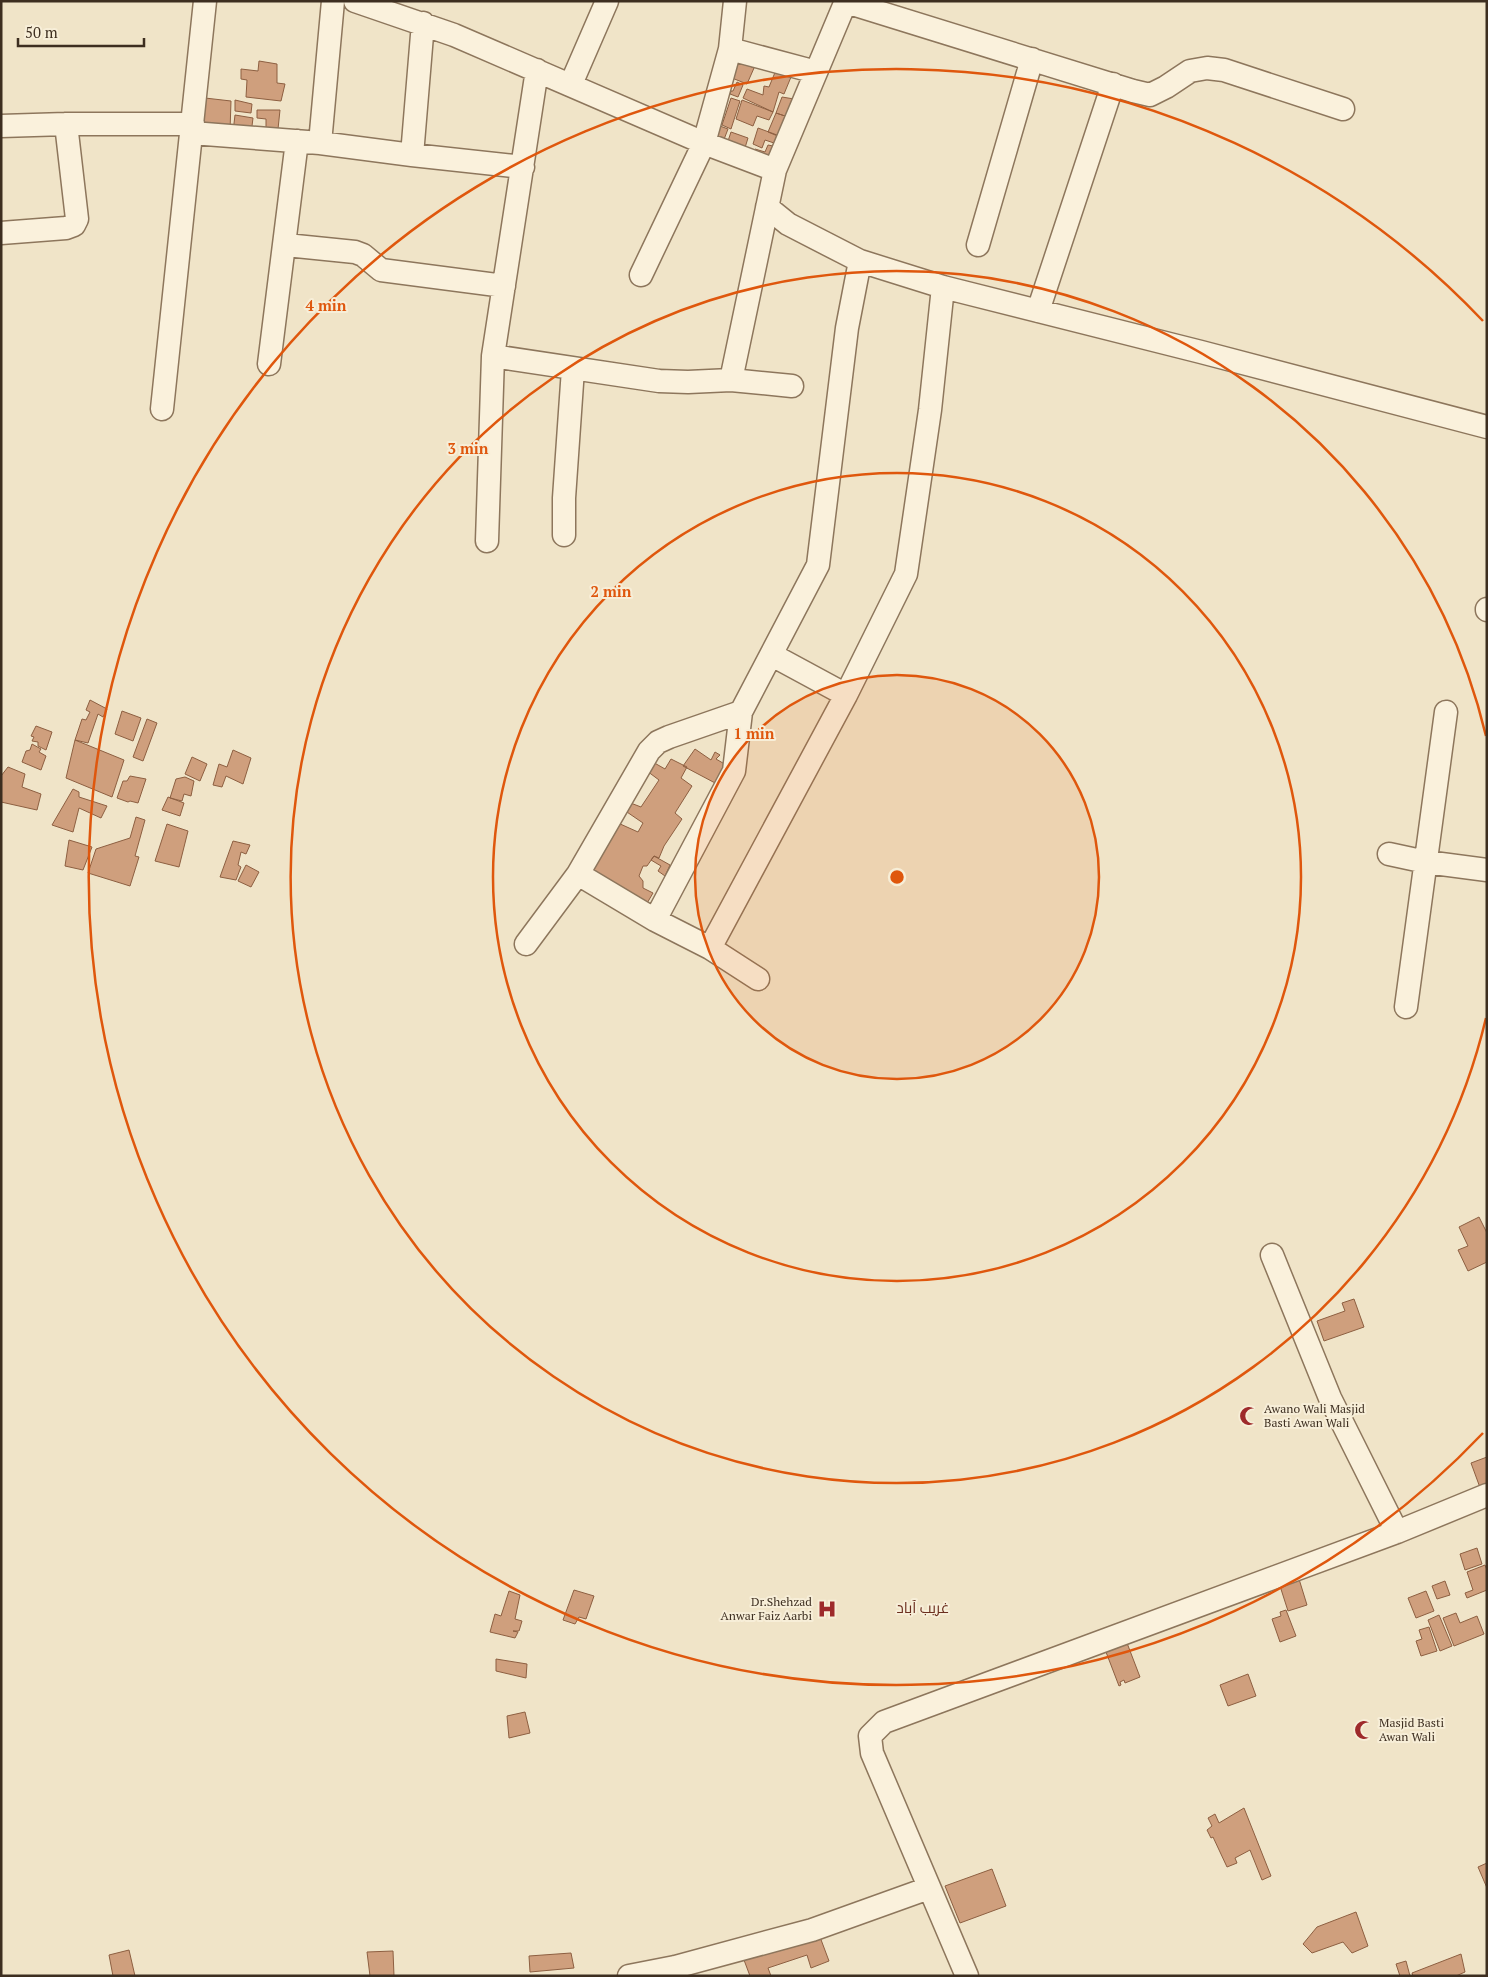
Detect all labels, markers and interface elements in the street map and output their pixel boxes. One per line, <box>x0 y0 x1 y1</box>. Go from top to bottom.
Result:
scale bar <box>18 15 144 47</box>
text: 50 m <box>25 22 58 42</box>
text: 4 min <box>305 295 347 315</box>
text: 3 min <box>447 438 489 458</box>
text: 2 min <box>590 581 632 601</box>
text: 1 min <box>733 723 775 743</box>
centre of rings <box>888 868 906 886</box>
place label: Awano Wali Masjid Basti Awan Wali <box>1264 1401 1365 1430</box>
mosque icon: Awano Wali Masjid Basti Awan Wali <box>1238 1405 1260 1427</box>
place label: Dr.Shehzad Anwar Faiz Aarbi <box>721 1594 812 1623</box>
district label: غریب آباد <box>897 1597 950 1617</box>
hospital icon: Dr.Shehzad Anwar Faiz Aarbi <box>816 1598 838 1620</box>
place label: Masjid Basti Awan Wali <box>1379 1715 1444 1744</box>
mosque icon: Masjid Basti Awan Wali <box>1353 1719 1375 1741</box>

